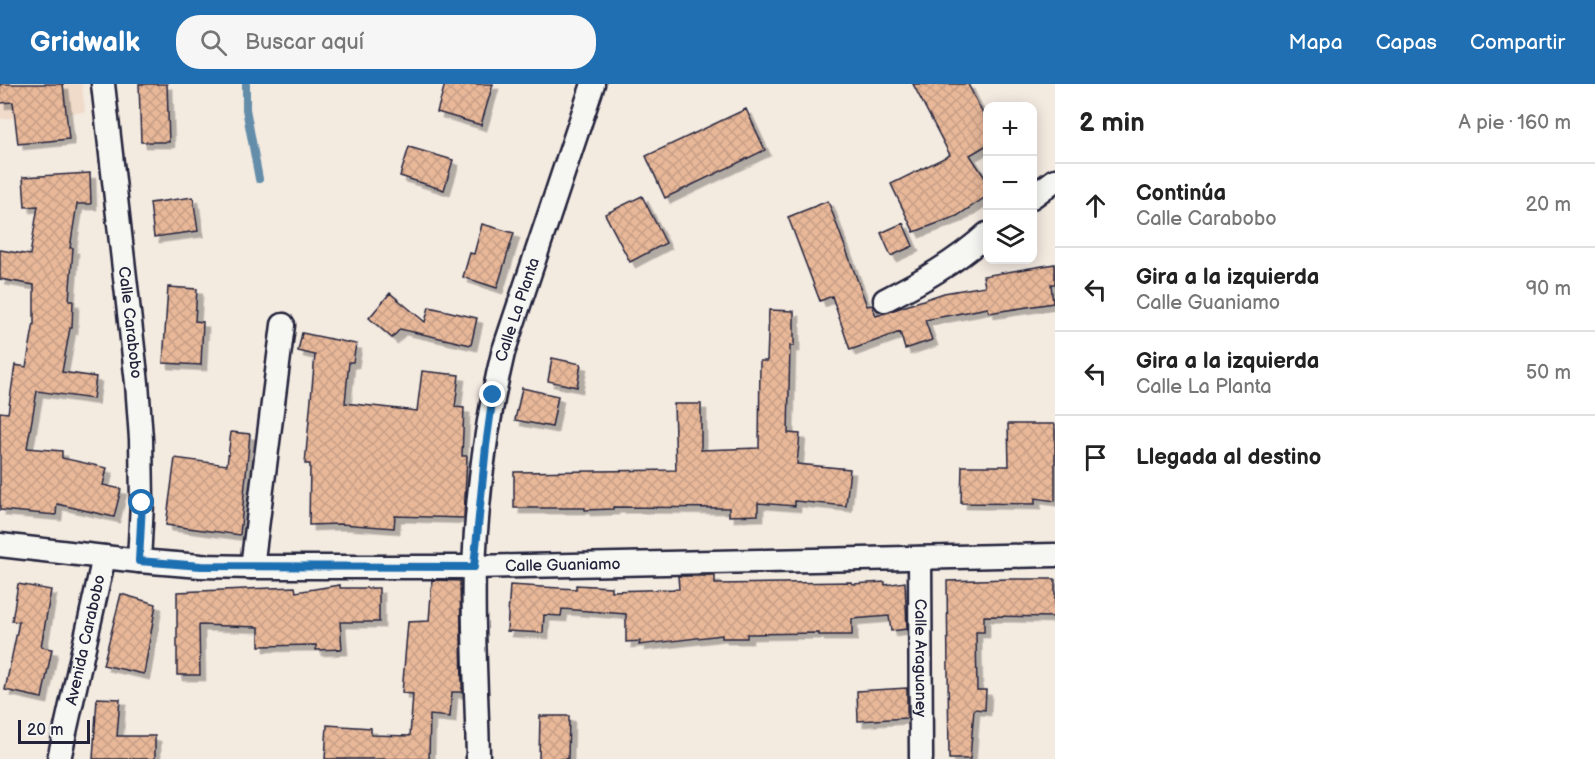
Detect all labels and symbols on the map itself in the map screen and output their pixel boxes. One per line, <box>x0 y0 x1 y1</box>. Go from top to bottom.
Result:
street label: Calle La Planta <box>492 255 544 364</box>
street label: Calle Carabobo <box>114 265 146 379</box>
route end <box>479 381 505 407</box>
route start <box>128 489 154 515</box>
street label: Calle Guaniamo <box>505 554 621 576</box>
street label: Avenida Carabobo <box>62 573 109 707</box>
street label: Calle Araguaney <box>911 599 930 718</box>
scale bar <box>18 717 90 744</box>

